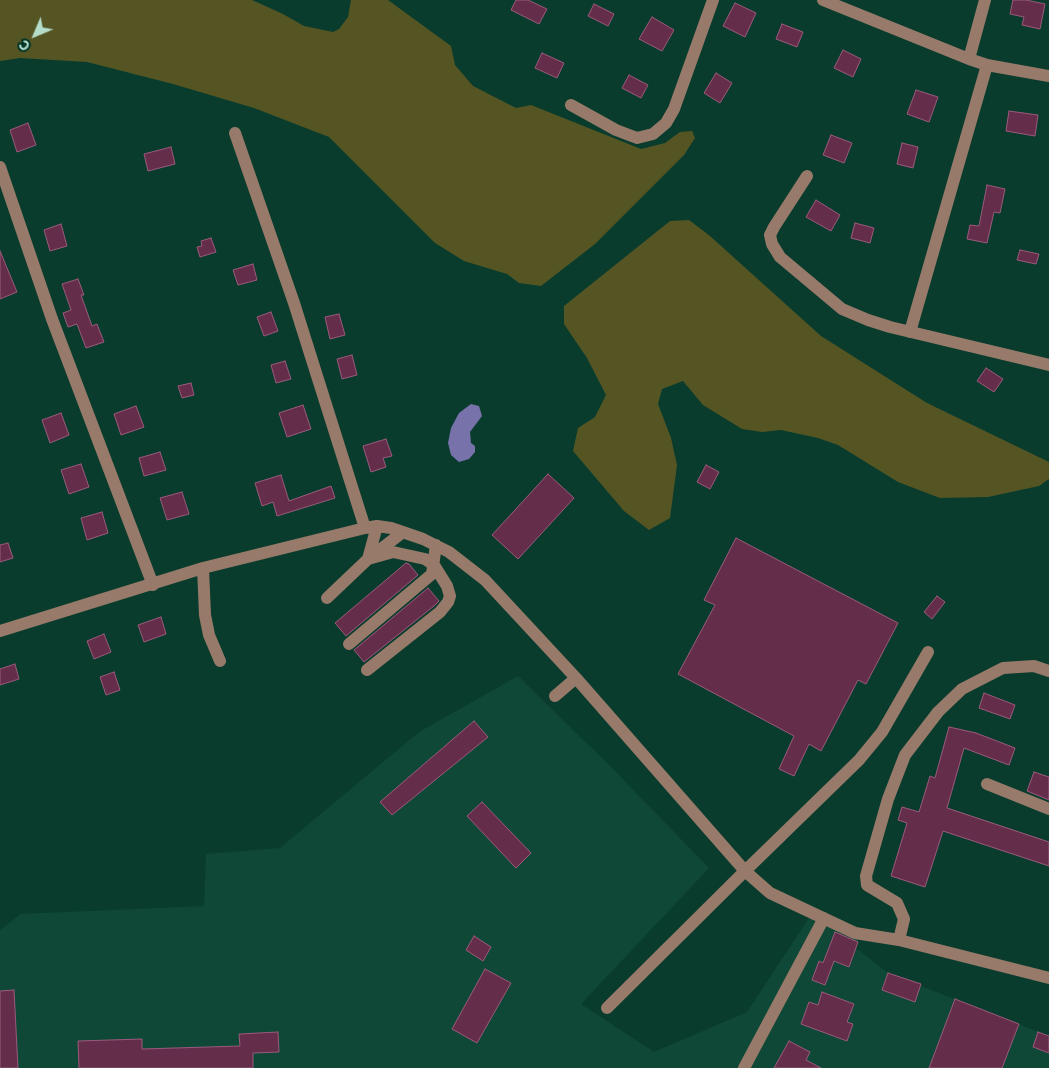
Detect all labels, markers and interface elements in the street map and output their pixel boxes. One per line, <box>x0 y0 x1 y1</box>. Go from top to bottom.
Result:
north arrow <box>10 10 60 60</box>
text: С <box>15 36 34 55</box>

